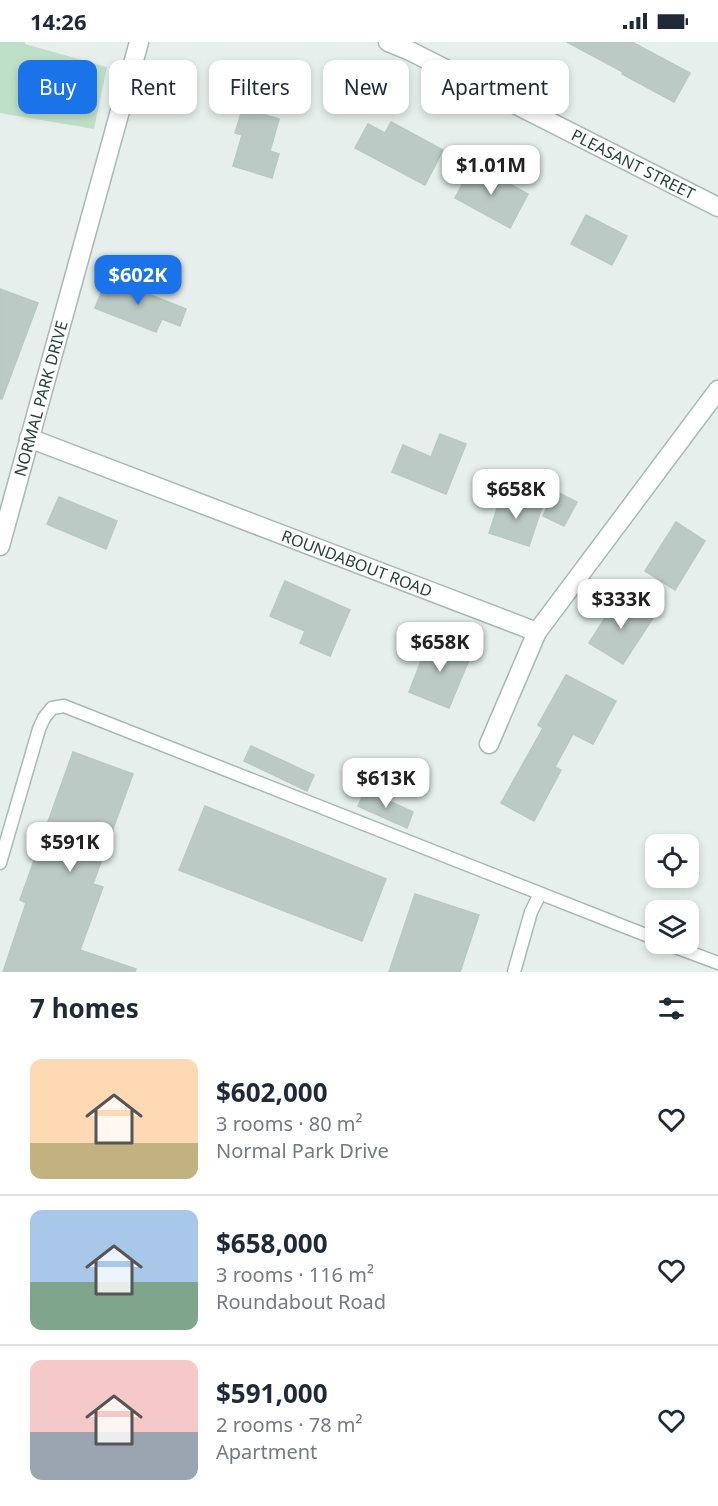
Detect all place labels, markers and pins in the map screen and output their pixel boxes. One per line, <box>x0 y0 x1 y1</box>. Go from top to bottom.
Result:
pin: $1.01M <box>442 145 540 196</box>
pin: $602K <box>96 255 180 306</box>
pin: $658K <box>474 469 558 520</box>
pin: $333K <box>579 579 663 630</box>
pin: $658K <box>398 622 482 673</box>
pin: $613K <box>344 758 428 809</box>
pin: $591K <box>28 822 112 873</box>

